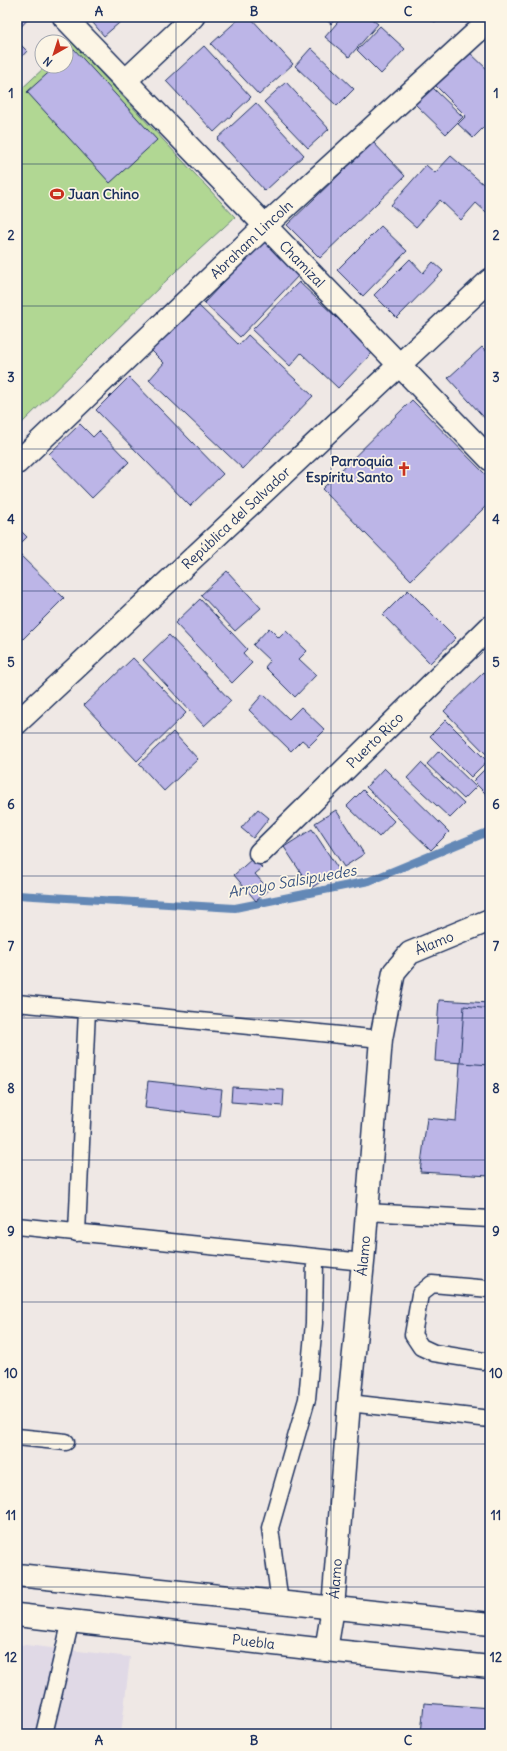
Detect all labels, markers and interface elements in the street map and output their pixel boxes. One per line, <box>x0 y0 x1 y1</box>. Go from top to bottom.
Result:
text: A <box>95 3 104 20</box>
text: B <box>250 3 259 20</box>
text: C <box>404 3 413 20</box>
north arrow <box>34 34 74 74</box>
text: N <box>40 54 55 70</box>
text: 1 <box>8 85 14 102</box>
text: 1 <box>493 85 499 102</box>
place label: Juan Chino <box>68 185 139 203</box>
sports icon: Juan Chino <box>49 186 65 202</box>
street label: Abraham Lincoln <box>206 196 296 283</box>
text: 2 <box>7 227 15 244</box>
text: 2 <box>492 227 500 244</box>
street label: Chamizal <box>275 237 329 291</box>
text: 3 <box>7 369 15 386</box>
text: 3 <box>492 369 500 386</box>
place label: Parroquia Espíritu Santo <box>306 452 393 486</box>
church icon: Parroquia Espíritu Santo <box>396 461 412 477</box>
street label: República del Salvador <box>178 463 294 573</box>
text: 4 <box>7 511 15 528</box>
text: 4 <box>492 511 500 528</box>
text: 5 <box>7 654 15 671</box>
text: 5 <box>492 654 500 671</box>
street label: Puerto Rico <box>343 708 407 772</box>
text: 6 <box>7 796 15 813</box>
text: 6 <box>492 796 500 813</box>
water label: Arroyo Salsipuedes <box>226 860 359 902</box>
street label: Álamo <box>412 927 456 959</box>
text: 7 <box>8 938 15 955</box>
text: 7 <box>493 938 500 955</box>
text: 8 <box>7 1080 15 1097</box>
text: 8 <box>492 1080 500 1097</box>
text: 9 <box>7 1223 15 1240</box>
text: 9 <box>492 1223 500 1240</box>
street label: Álamo <box>353 1235 374 1277</box>
text: 10 <box>4 1365 18 1382</box>
text: 10 <box>489 1365 503 1382</box>
text: 11 <box>6 1507 16 1524</box>
text: 11 <box>491 1507 501 1524</box>
street label: Álamo <box>325 1558 346 1599</box>
street label: Puebla <box>231 1630 276 1653</box>
text: 12 <box>5 1649 17 1666</box>
text: 12 <box>490 1649 502 1666</box>
text: A <box>95 1732 104 1749</box>
text: B <box>250 1732 259 1749</box>
text: C <box>404 1732 413 1749</box>

